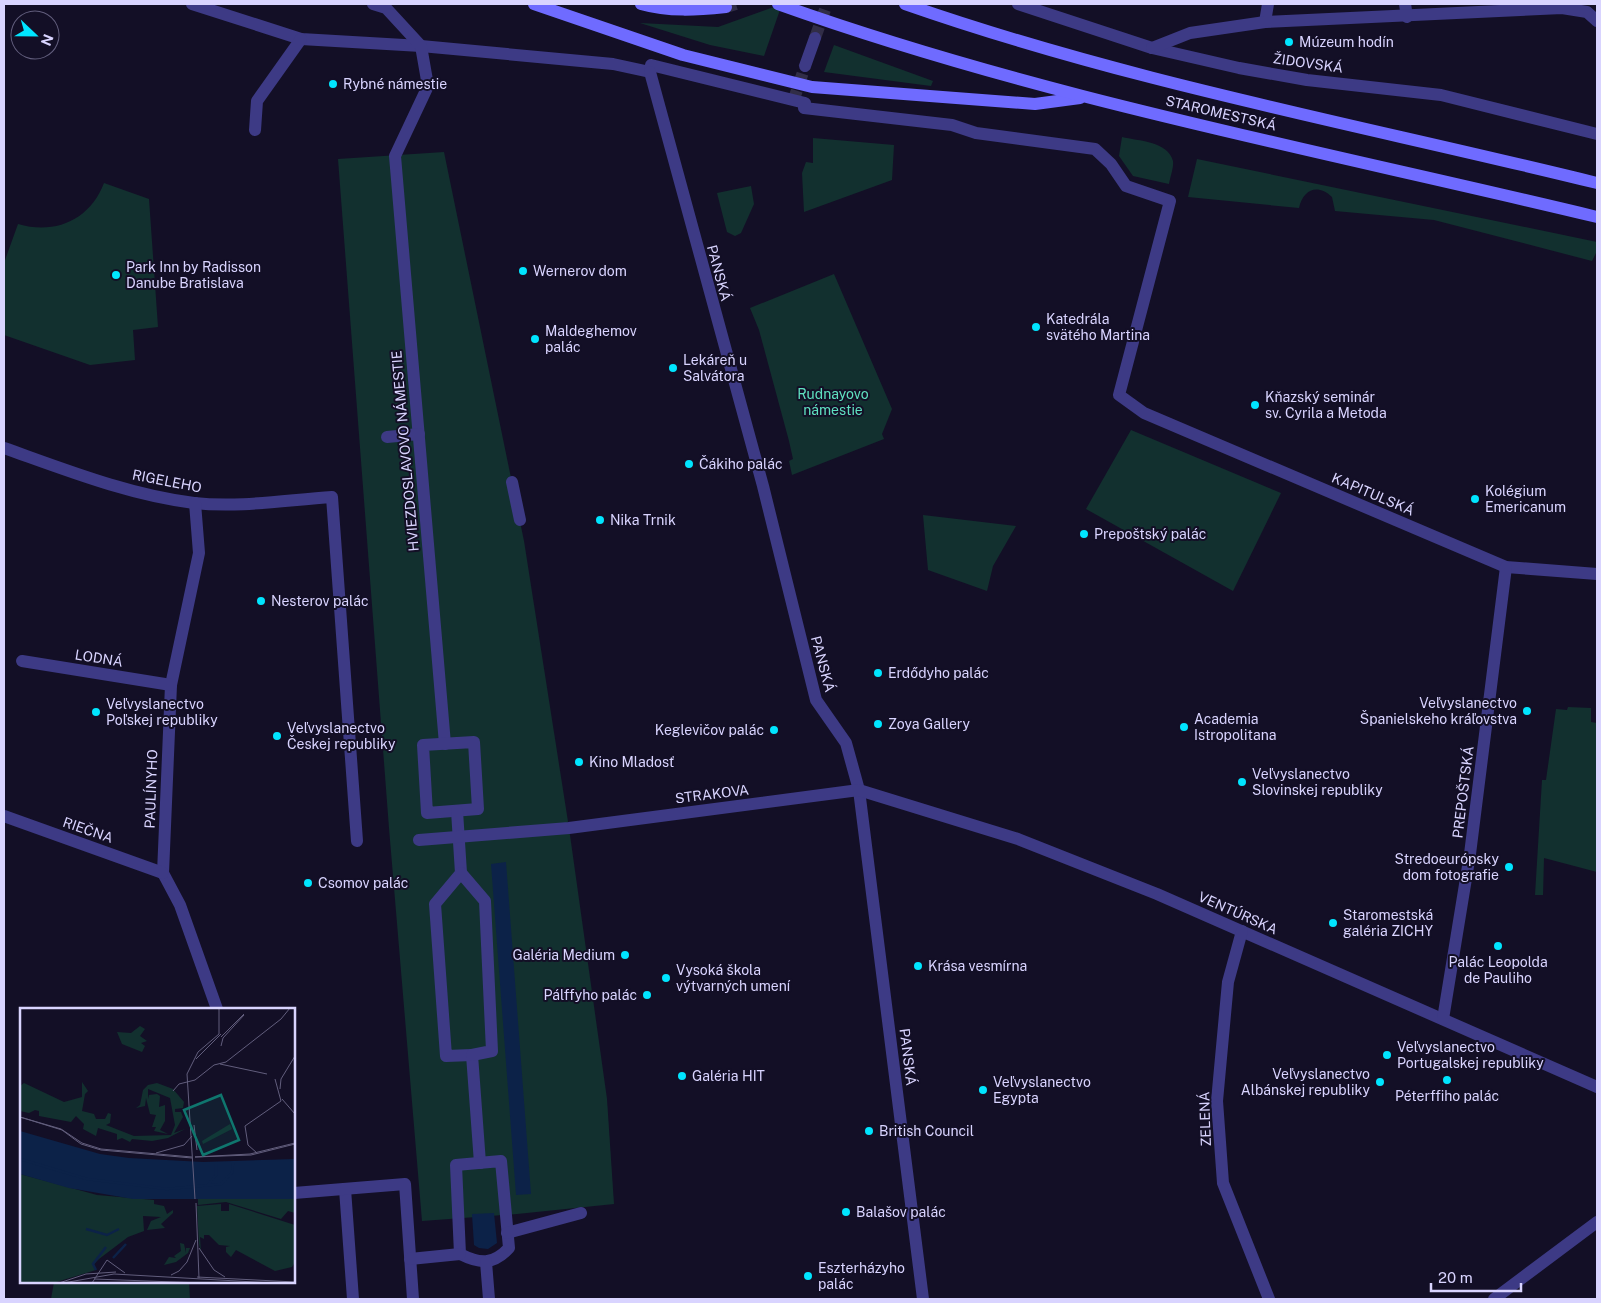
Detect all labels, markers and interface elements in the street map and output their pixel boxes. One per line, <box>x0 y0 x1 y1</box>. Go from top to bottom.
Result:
north arrow <box>10 10 60 60</box>
text: N <box>38 32 57 48</box>
place label: Múzeum hodín <box>1299 34 1394 50</box>
marker: Múzeum hodín <box>1283 36 1295 48</box>
street label: ŽIDOVSKÁ <box>1272 49 1344 76</box>
place label: Rybné námestie <box>343 76 447 92</box>
marker: Rybné námestie <box>327 78 339 90</box>
street label: STAROMESTSKÁ <box>1164 91 1278 134</box>
street label: PANSKÁ <box>704 243 735 303</box>
place label: Park Inn by Radisson Danube Bratislava <box>126 259 261 291</box>
place label: Wernerov dom <box>533 263 627 279</box>
marker: Wernerov dom <box>517 265 529 277</box>
marker: Park Inn by Radisson Danube Bratislava <box>110 269 122 281</box>
place label: Katedrála svätého Martina <box>1046 311 1150 343</box>
marker: Katedrála svätého Martina <box>1030 321 1042 333</box>
place label: Maldeghemov palác <box>545 323 637 355</box>
marker: Maldeghemov palác <box>529 333 541 345</box>
street label: HVIEZDOSLAVOVO NÁMESTIE <box>387 350 422 552</box>
place label: Lekáreň u Salvátora <box>683 352 747 384</box>
marker: Lekáreň u Salvátora <box>667 362 679 374</box>
park label: Rudnayovo námestie <box>797 386 869 418</box>
place label: Kňazský seminár sv. Cyrila a Metoda <box>1265 389 1387 421</box>
marker: Kňazský seminár sv. Cyrila a Metoda <box>1249 399 1261 411</box>
place label: Čákiho palác <box>699 455 783 472</box>
marker: Čákiho palác <box>683 458 695 470</box>
street label: RIGELEHO <box>131 466 203 496</box>
street label: KAPITULSKÁ <box>1329 469 1417 519</box>
place label: Kolégium Emericanum <box>1485 483 1566 515</box>
marker: Kolégium Emericanum <box>1469 493 1481 505</box>
place label: Nika Trnik <box>610 512 676 528</box>
marker: Nika Trnik <box>594 514 606 526</box>
place label: Prepoštský palác <box>1094 526 1206 542</box>
marker: Prepoštský palác <box>1078 528 1090 540</box>
place label: Nesterov palác <box>271 593 369 609</box>
marker: Nesterov palác <box>255 595 267 607</box>
street label: PANSKÁ <box>808 634 839 694</box>
street label: LODNÁ <box>74 645 124 670</box>
place label: Erdődyho palác <box>888 665 989 681</box>
marker: Erdődyho palác <box>872 667 884 679</box>
place label: Veľvyslanectvo Španielskeho kráľovstva <box>1360 695 1517 727</box>
place label: Veľvyslanectvo Poľskej republiky <box>106 696 218 728</box>
marker: Veľvyslanectvo Španielskeho kráľovstva <box>1521 705 1533 717</box>
marker: Veľvyslanectvo Poľskej republiky <box>90 706 102 718</box>
place label: Academia Istropolitana <box>1194 711 1276 743</box>
place label: Zoya Gallery <box>888 716 971 732</box>
marker: Zoya Gallery <box>872 718 884 730</box>
place label: Veľvyslanectvo Českej republiky <box>287 720 396 752</box>
marker: Academia Istropolitana <box>1178 721 1190 733</box>
place label: Keglevičov palác <box>655 722 764 738</box>
marker: Keglevičov palác <box>768 724 780 736</box>
marker: Veľvyslanectvo Českej republiky <box>271 730 283 742</box>
street label: PREPOŠTSKÁ <box>1448 745 1477 839</box>
street label: PAULÍNYHO <box>141 749 160 829</box>
place label: Kino Mladosť <box>589 754 675 770</box>
marker: Kino Mladosť <box>573 756 585 768</box>
place label: Veľvyslanectvo Slovinskej republiky <box>1252 766 1383 798</box>
marker: Veľvyslanectvo Slovinskej republiky <box>1236 776 1248 788</box>
street label: STRAKOVA <box>674 782 750 806</box>
street label: RIEČNA <box>61 813 116 846</box>
place label: Stredoeurópsky dom fotografie <box>1395 851 1499 883</box>
marker: Stredoeurópsky dom fotografie <box>1503 861 1515 873</box>
place label: Csomov palác <box>318 875 408 891</box>
marker: Csomov palác <box>302 877 314 889</box>
street label: VENTÚRSKA <box>1196 887 1281 938</box>
place label: Staromestská galéria ZICHY <box>1343 907 1433 939</box>
marker: Staromestská galéria ZICHY <box>1327 917 1339 929</box>
marker: Palác Leopolda de Pauliho <box>1492 940 1504 952</box>
place label: Galéria Medium <box>513 947 615 963</box>
marker: Galéria Medium <box>619 949 631 961</box>
place label: Palác Leopolda de Pauliho <box>1448 954 1548 986</box>
place label: Krása vesmírna <box>928 958 1027 974</box>
marker: Krása vesmírna <box>912 960 924 972</box>
place label: Vysoká škola výtvarných umení <box>676 962 791 994</box>
marker: Vysoká škola výtvarných umení <box>660 972 672 984</box>
place label: Pálffyho palác <box>543 987 637 1003</box>
marker: Pálffyho palác <box>641 989 653 1001</box>
inset map <box>20 1008 295 1283</box>
street label: PANSKÁ <box>897 1027 920 1087</box>
place label: Veľvyslanectvo Portugalskej republiky <box>1397 1039 1544 1071</box>
marker: Veľvyslanectvo Portugalskej republiky <box>1381 1049 1393 1061</box>
place label: Veľvyslanectvo Albánskej republiky <box>1241 1066 1370 1098</box>
place label: Galéria HIT <box>692 1068 765 1084</box>
marker: Galéria HIT <box>676 1070 688 1082</box>
place label: Veľvyslanectvo Egypta <box>993 1074 1091 1106</box>
marker: Péterffiho palác <box>1441 1074 1453 1086</box>
marker: Veľvyslanectvo Albánskej republiky <box>1374 1076 1386 1088</box>
marker: Veľvyslanectvo Egypta <box>977 1084 989 1096</box>
place label: Péterffiho palác <box>1395 1088 1499 1104</box>
street label: ZELENÁ <box>1195 1091 1214 1147</box>
place label: British Council <box>879 1123 974 1139</box>
marker: British Council <box>863 1125 875 1137</box>
place label: Balašov palác <box>856 1204 946 1220</box>
marker: Balašov palác <box>840 1206 852 1218</box>
place label: Eszterházyho palác <box>818 1260 905 1292</box>
scale bar <box>1431 1260 1521 1292</box>
text: 20 m <box>1438 1269 1473 1286</box>
marker: Eszterházyho palác <box>802 1270 814 1282</box>

